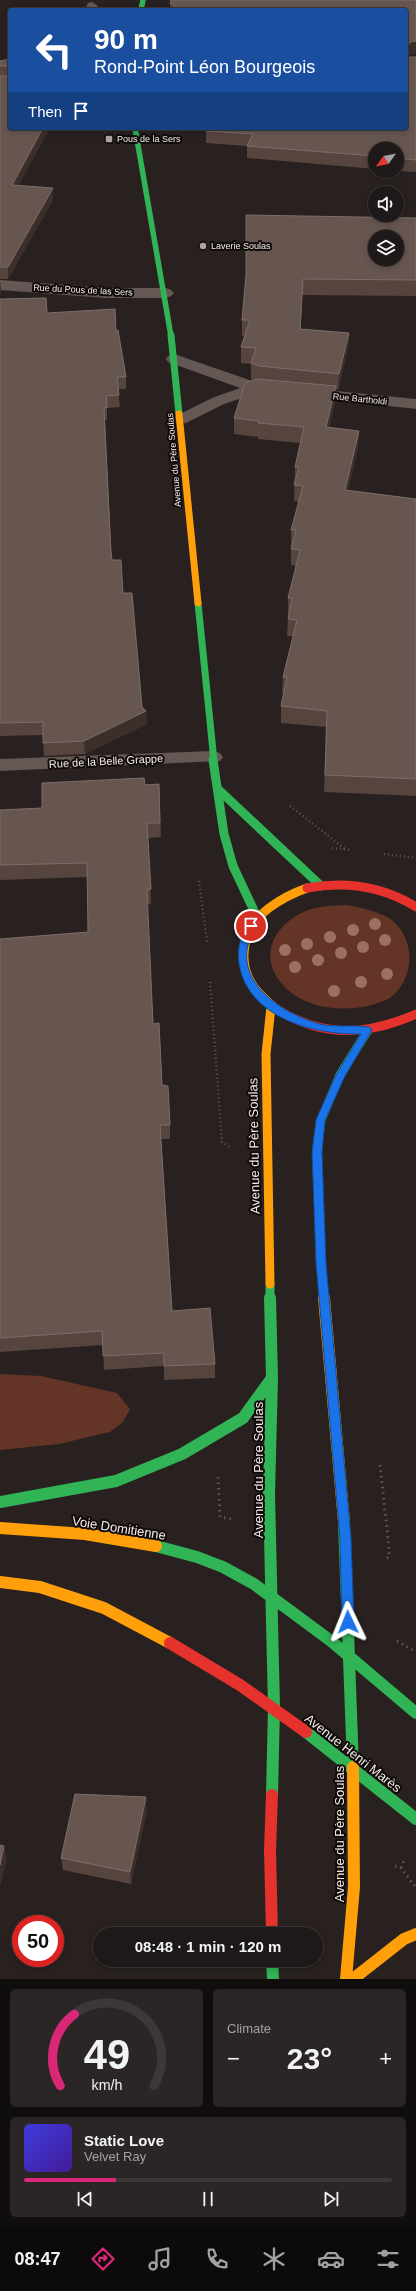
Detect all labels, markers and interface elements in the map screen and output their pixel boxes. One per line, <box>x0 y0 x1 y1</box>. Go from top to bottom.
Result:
icon: left <box>28 24 80 76</box>
text: 90 m <box>94 24 158 55</box>
text: Rond-Point Léon Bourgeois <box>94 57 315 77</box>
icon: arrive <box>70 100 92 122</box>
text: Then <box>28 103 62 120</box>
marker: Pous de la Sers <box>104 134 114 144</box>
place label: Pous de la Sers <box>117 134 181 144</box>
north arrow <box>368 142 404 178</box>
map controls <box>368 142 404 266</box>
button: sound <box>368 186 404 222</box>
button: layers <box>368 230 404 266</box>
marker: Laverie Soulas <box>198 241 208 251</box>
place label: Laverie Soulas <box>211 241 271 251</box>
street label: Rue du Pous de las Sers <box>33 282 133 298</box>
street label: Rue Bartholdi <box>332 391 388 407</box>
street label: Avenue du Père Soulas <box>165 412 183 507</box>
street label: Rue de la Belle Grappe <box>49 752 163 770</box>
pin <box>234 909 268 943</box>
icon: arrive <box>240 915 262 937</box>
street label: Avenue du Père Soulas <box>245 1077 263 1214</box>
street label: Avenue du Père Soulas <box>251 1401 266 1538</box>
street label: Voie Domitienne <box>71 1513 167 1543</box>
position arrow <box>327 1601 369 1643</box>
street label: Avenue Henri Marès <box>302 1711 405 1796</box>
street label: Avenue du Père Soulas <box>332 1765 347 1902</box>
speed limit sign: 50 <box>12 1915 64 1967</box>
text: 08:48 · 1 min · 120 m <box>135 1938 281 1955</box>
text: Climate <box>227 2021 271 2036</box>
text: 49 <box>83 2031 130 2078</box>
text: 23° <box>287 2042 332 2075</box>
text: − <box>227 2046 240 2071</box>
text: + <box>379 2046 392 2071</box>
text: km/h <box>91 2077 122 2093</box>
text: Static Love <box>84 2132 164 2149</box>
text: Velvet Ray <box>84 2149 146 2164</box>
icon: previous <box>74 2188 96 2210</box>
icon: pause <box>197 2188 219 2210</box>
icon: next <box>320 2188 342 2210</box>
icon: directions <box>89 2245 117 2273</box>
icon: music <box>146 2245 174 2273</box>
icon: phone <box>203 2245 231 2273</box>
icon: climate <box>260 2245 288 2273</box>
icon: car <box>317 2245 345 2273</box>
icon: filters <box>374 2245 402 2273</box>
text: 08:47 <box>14 2249 60 2269</box>

